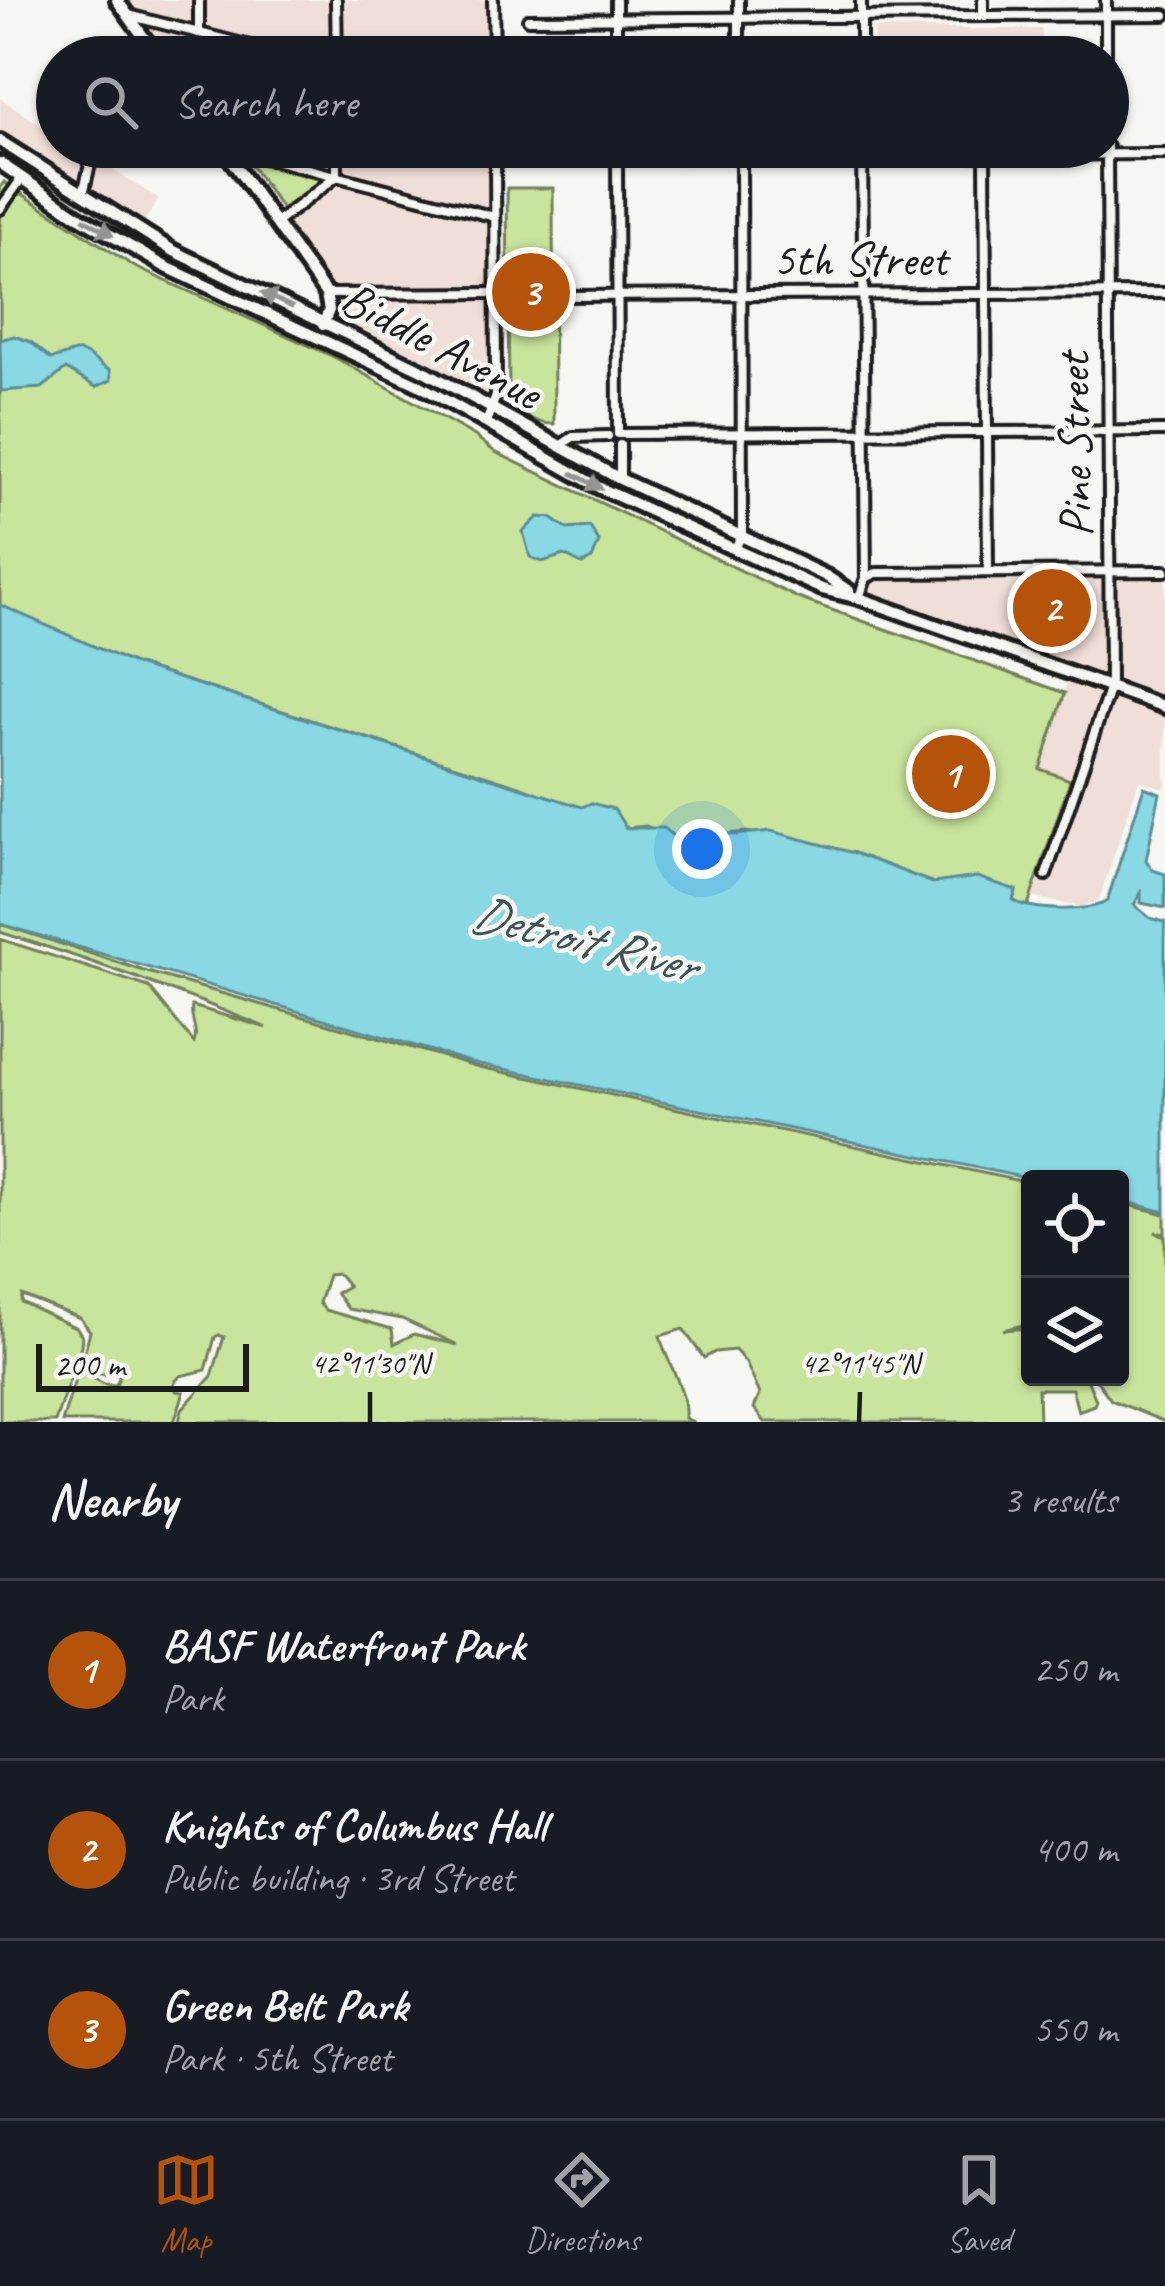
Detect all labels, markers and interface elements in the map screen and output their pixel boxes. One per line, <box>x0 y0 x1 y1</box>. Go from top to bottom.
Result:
search box <box>36 36 1129 168</box>
icon: search <box>78 69 144 135</box>
text: Search here <box>174 74 357 131</box>
one-way arrow <box>81 216 115 237</box>
street label: 5th Street <box>773 229 951 289</box>
pin: 3 <box>492 247 570 337</box>
street label: Biddle Avenue <box>331 267 555 424</box>
one-way arrow <box>259 290 294 310</box>
street label: Pine Street <box>1042 348 1106 538</box>
one-way arrow <box>570 470 605 491</box>
pin: 2 <box>1013 563 1091 653</box>
pin: 1 <box>912 729 990 819</box>
your location <box>672 819 732 879</box>
water label: Detroit River <box>465 880 709 999</box>
map controls <box>1021 1170 1129 1386</box>
button: locate <box>1021 1170 1129 1278</box>
button: layers <box>1021 1278 1129 1386</box>
scale bar <box>36 1338 249 1391</box>
text: 200 m <box>54 1344 125 1386</box>
text: 42°11'30"N <box>311 1344 434 1382</box>
text: 42°11'45"N <box>801 1344 924 1382</box>
text: Nearby <box>48 1468 176 1532</box>
text: 3 results <box>1003 1476 1117 1525</box>
text: BASF Waterfront Park <box>162 1617 525 1674</box>
text: 1 <box>78 1645 96 1694</box>
text: 250 m <box>1033 1645 1117 1694</box>
text: Park <box>162 1674 224 1723</box>
text: Knights of Columbus Hall <box>162 1797 546 1854</box>
text: 2 <box>78 1825 96 1874</box>
text: 400 m <box>1033 1825 1117 1874</box>
text: Public building · 3rd Street <box>162 1854 514 1903</box>
text: Green Belt Park <box>162 1977 407 2034</box>
text: 3 <box>78 2005 96 2054</box>
text: 550 m <box>1033 2005 1117 2054</box>
text: Park · 5th Street <box>162 2034 392 2083</box>
tab: Map <box>153 2147 219 2261</box>
tab: Directions <box>525 2147 640 2261</box>
tab: Saved <box>946 2147 1012 2261</box>

